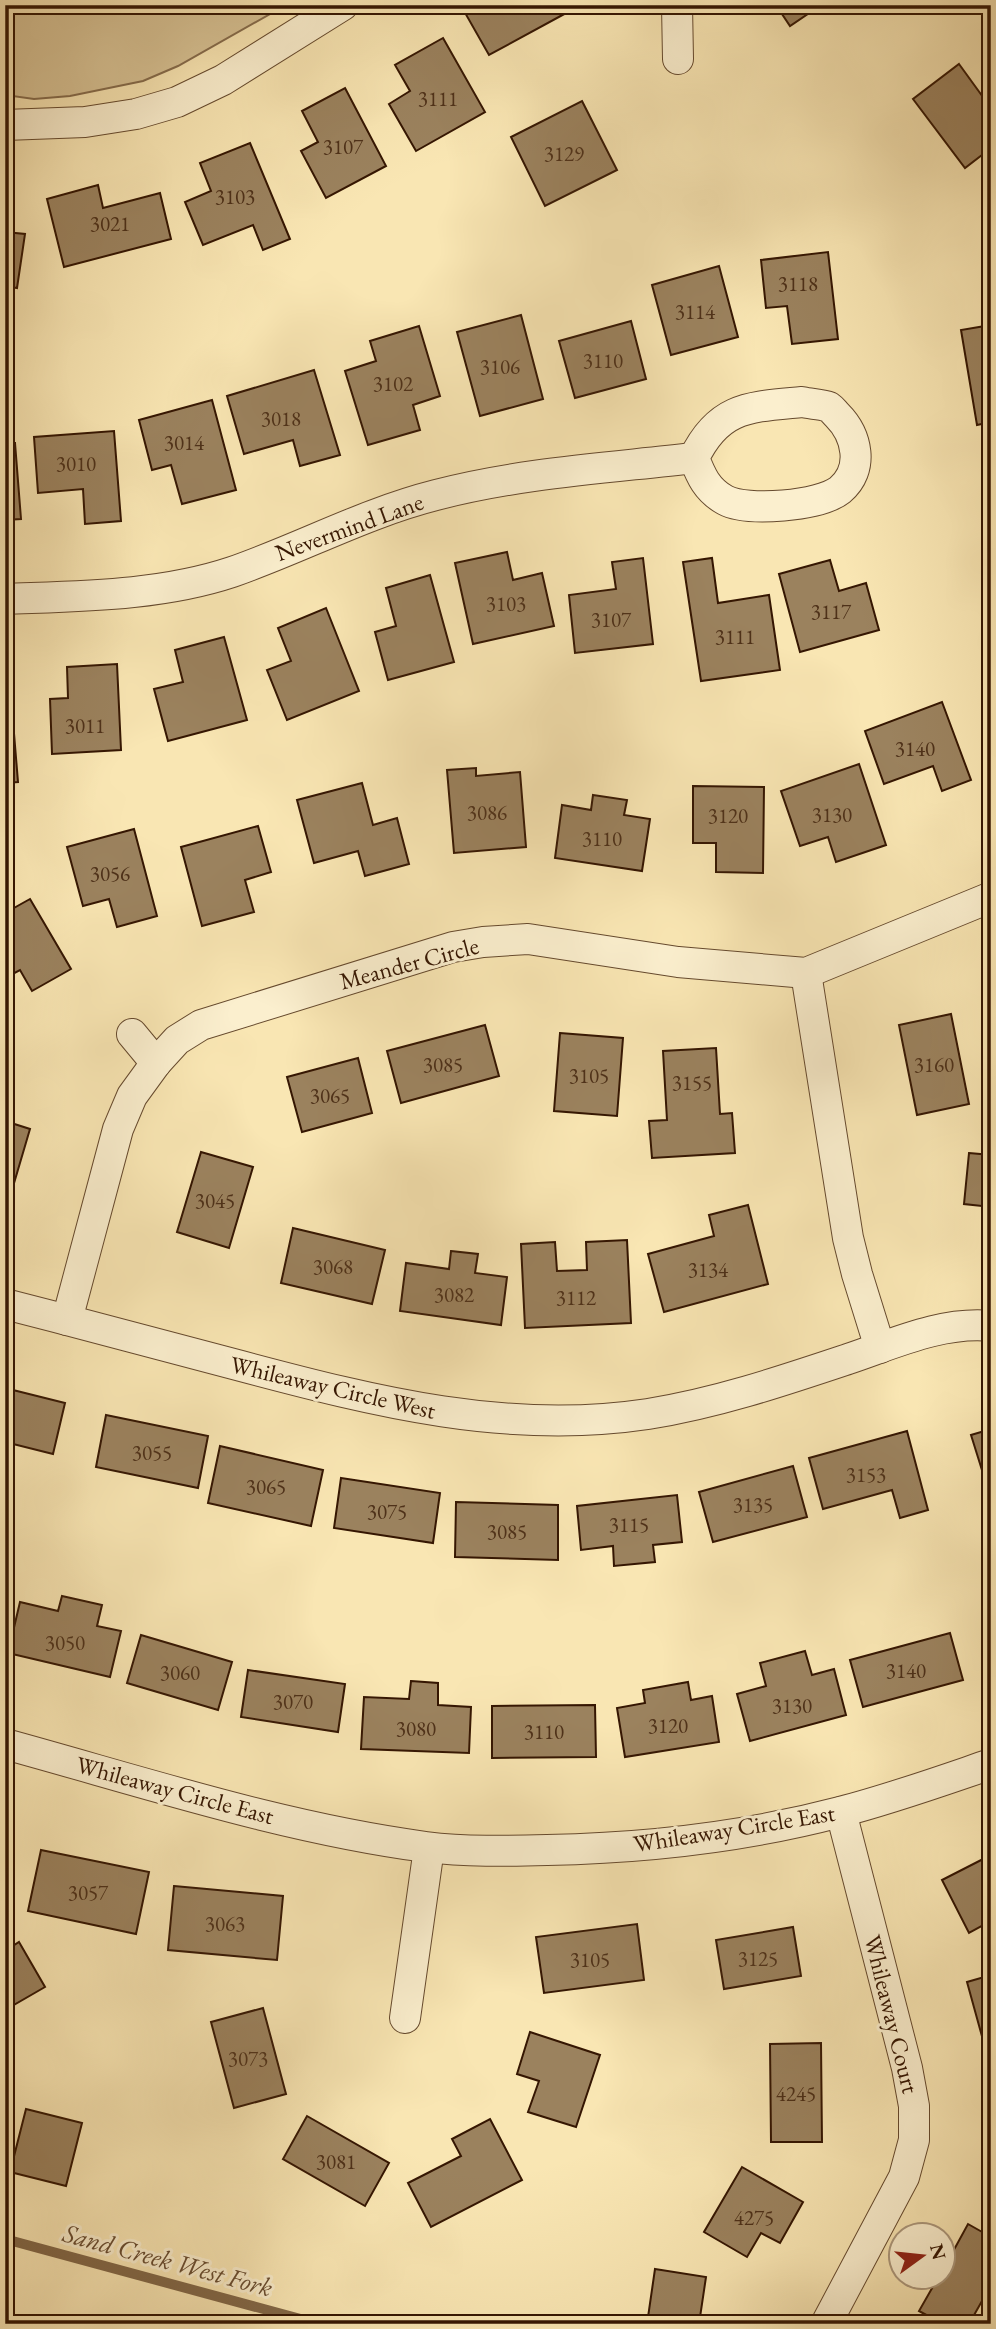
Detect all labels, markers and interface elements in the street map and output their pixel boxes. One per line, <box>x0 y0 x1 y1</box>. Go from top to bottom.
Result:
house number: 3111 <box>418 85 458 112</box>
house number: 3107 <box>323 133 364 160</box>
house number: 3129 <box>544 140 584 167</box>
house number: 3103 <box>215 183 255 210</box>
house number: 3021 <box>90 210 130 237</box>
house number: 3118 <box>778 270 818 297</box>
house number: 3114 <box>675 298 716 325</box>
house number: 3110 <box>583 347 623 374</box>
house number: 3106 <box>480 353 520 380</box>
house number: 3102 <box>373 370 413 397</box>
house number: 3018 <box>261 405 301 432</box>
house number: 3014 <box>164 429 205 456</box>
house number: 3010 <box>56 450 96 477</box>
street label: Nevermind Lane <box>271 486 427 568</box>
house number: 3103 <box>486 590 526 617</box>
house number: 3117 <box>811 598 852 625</box>
house number: 3107 <box>591 606 632 633</box>
house number: 3111 <box>715 623 755 650</box>
house number: 3011 <box>65 712 105 739</box>
house number: 3140 <box>895 735 935 762</box>
house number: 3086 <box>467 799 507 826</box>
house number: 3130 <box>812 801 852 828</box>
house number: 3120 <box>708 802 748 829</box>
house number: 3110 <box>582 825 622 852</box>
house number: 3056 <box>90 860 130 887</box>
street label: Meander Circle <box>336 930 482 996</box>
house number: 3085 <box>423 1051 463 1078</box>
house number: 3160 <box>914 1051 954 1078</box>
house number: 3105 <box>569 1062 609 1089</box>
house number: 3155 <box>672 1069 712 1096</box>
house number: 3065 <box>310 1082 350 1109</box>
house number: 3045 <box>195 1187 235 1214</box>
house number: 3068 <box>313 1253 353 1280</box>
house number: 3134 <box>688 1256 729 1283</box>
house number: 3082 <box>434 1281 474 1308</box>
house number: 3112 <box>556 1284 596 1311</box>
street label: Whileaway Circle West <box>227 1348 439 1426</box>
house number: 3055 <box>132 1439 172 1466</box>
house number: 3153 <box>846 1461 886 1488</box>
house number: 3065 <box>246 1473 286 1500</box>
house number: 3135 <box>733 1491 773 1518</box>
house number: 3075 <box>367 1498 407 1525</box>
house number: 3115 <box>609 1511 649 1538</box>
house number: 3085 <box>487 1518 527 1545</box>
house number: 3050 <box>45 1629 85 1656</box>
house number: 3140 <box>886 1657 926 1684</box>
house number: 3060 <box>160 1659 200 1686</box>
house number: 3070 <box>273 1688 313 1715</box>
house number: 3130 <box>772 1692 812 1719</box>
house number: 3120 <box>648 1712 688 1739</box>
house number: 3080 <box>396 1715 436 1742</box>
house number: 3110 <box>524 1718 564 1745</box>
street label: Whileaway Circle East <box>73 1749 278 1831</box>
street label: Whileaway Circle East <box>631 1797 837 1859</box>
house number: 3057 <box>68 1879 109 1906</box>
house number: 3063 <box>205 1910 245 1937</box>
street label: Whileaway Court <box>857 1932 927 2097</box>
house number: 3125 <box>738 1945 778 1972</box>
house number: 3105 <box>570 1946 610 1973</box>
house number: 3073 <box>228 2045 268 2072</box>
house number: 4245 <box>776 2080 816 2107</box>
house number: 3081 <box>316 2148 356 2175</box>
house number: 4275 <box>734 2204 774 2231</box>
water label: Sand Creek West Fork <box>59 2215 277 2304</box>
north arrow <box>888 2220 958 2290</box>
text: N <box>924 2241 952 2263</box>

